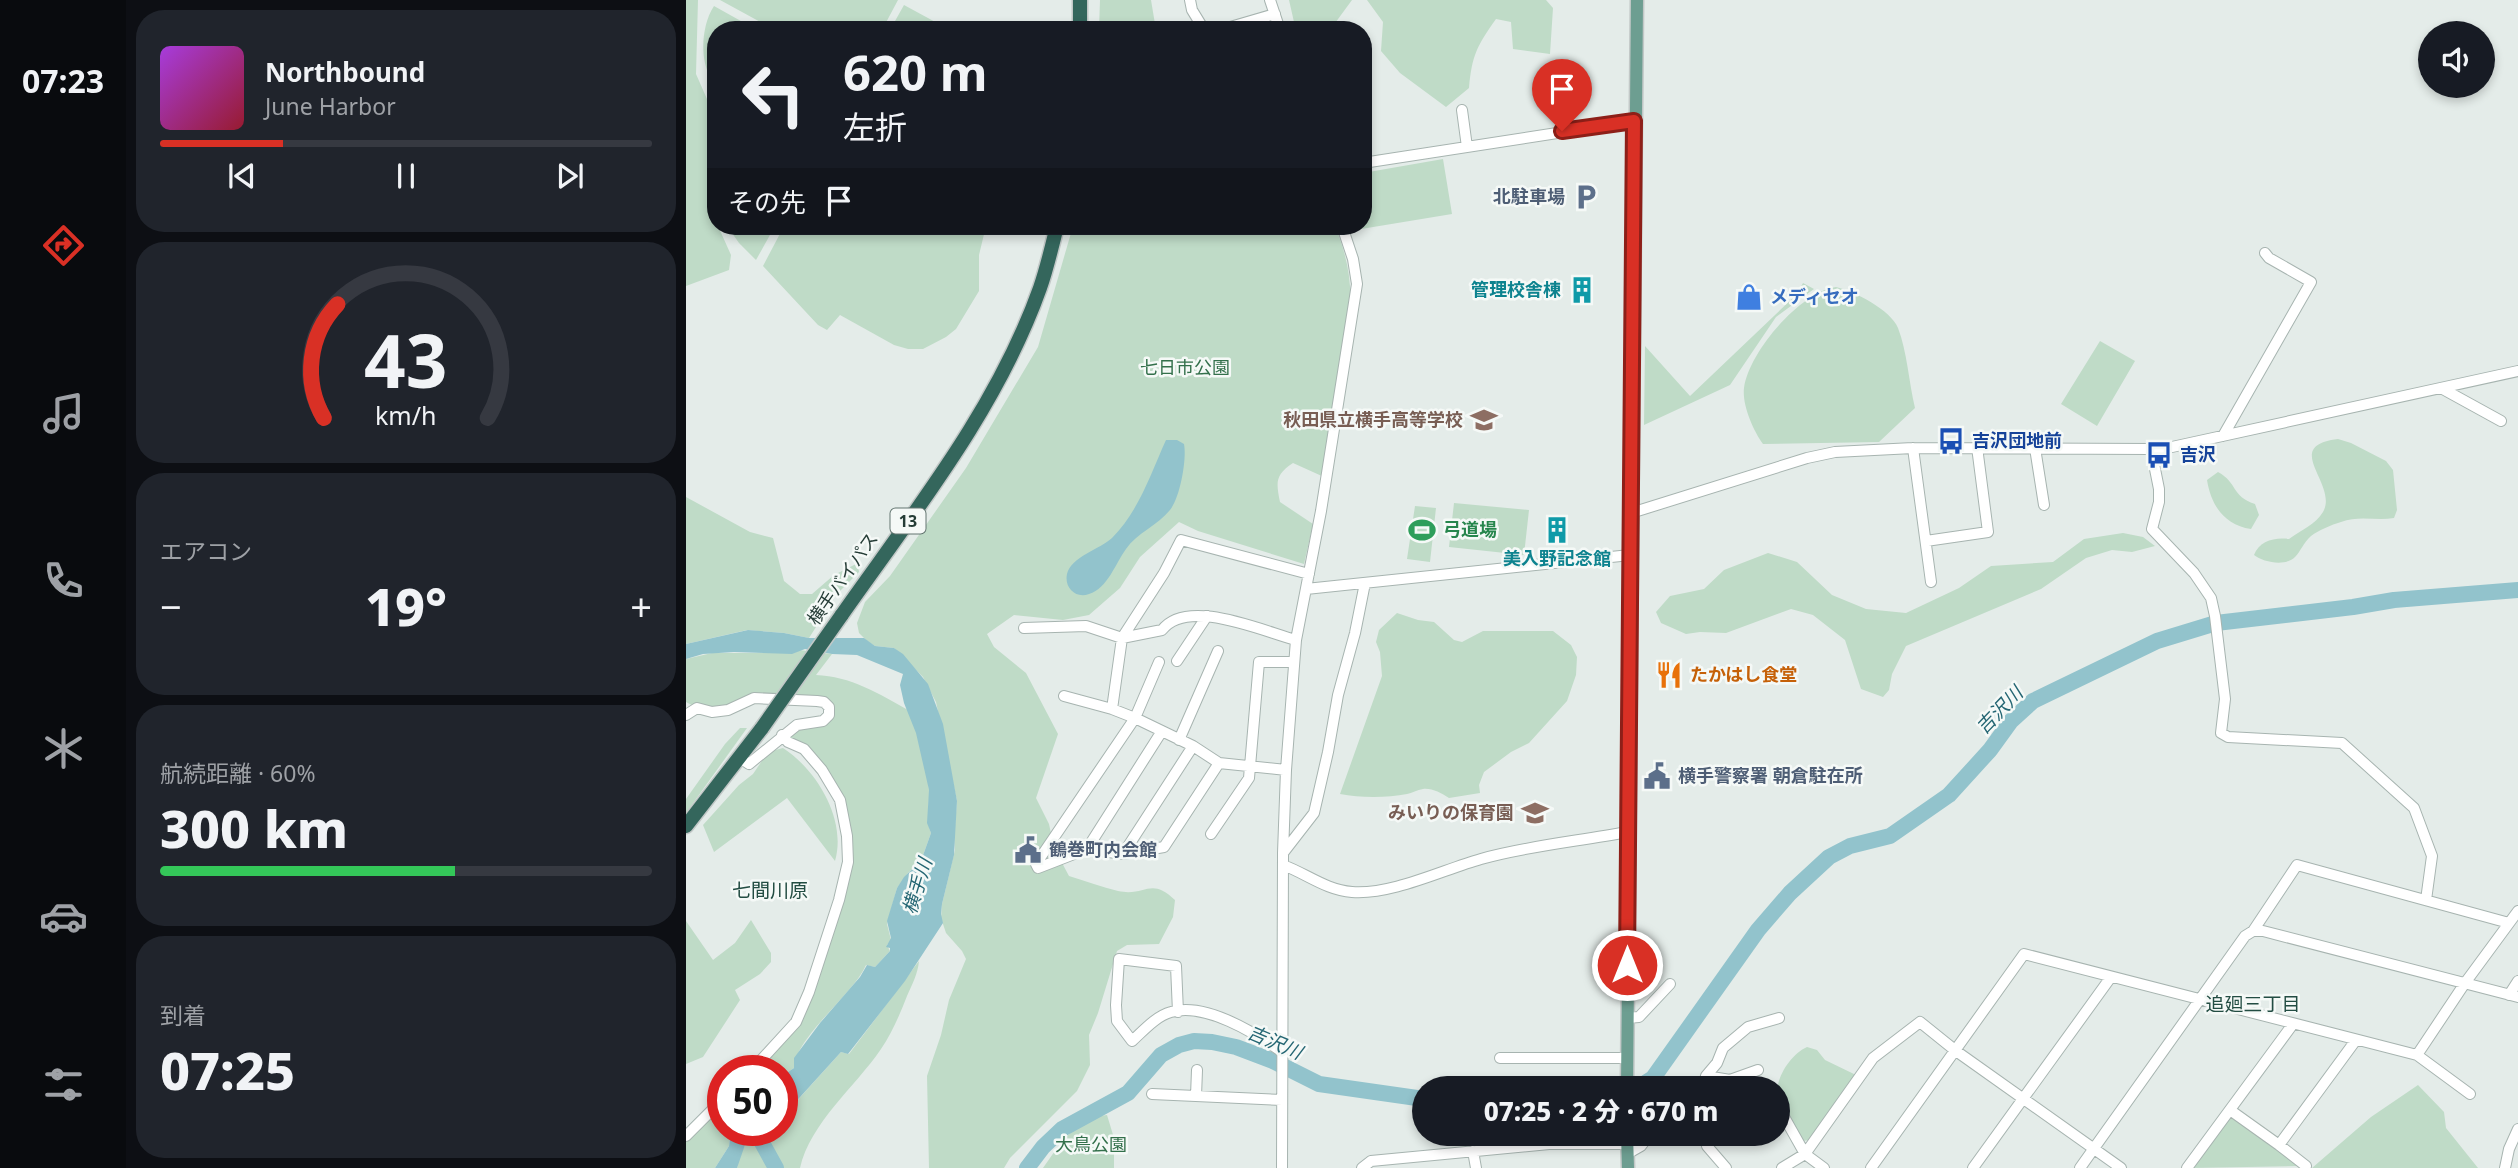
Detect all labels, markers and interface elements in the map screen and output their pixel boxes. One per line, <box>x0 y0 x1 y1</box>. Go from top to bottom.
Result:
map controls <box>2418 21 2495 98</box>
button: sound <box>2418 21 2495 98</box>
text: 620 m <box>843 39 988 105</box>
icon: left <box>728 49 819 140</box>
text: Northbound <box>265 54 425 90</box>
text: 07:23 <box>22 59 104 102</box>
pin <box>1532 59 1592 131</box>
icon: arrive <box>1543 70 1581 108</box>
text: June Harbor <box>265 90 396 122</box>
text: 左折 <box>843 105 907 148</box>
icon: previous <box>223 157 261 195</box>
icon: pause <box>387 157 425 195</box>
icon: next <box>551 157 589 195</box>
icon: arrive <box>820 182 858 220</box>
parking icon: 北駐車場 <box>1571 182 1601 212</box>
text: その先 <box>728 184 806 220</box>
place label: 北駐車場 <box>1493 184 1565 208</box>
icon: directions <box>39 221 88 270</box>
building icon: 管理校舎棟 <box>1567 275 1597 305</box>
place label: 管理校舎棟 <box>1471 277 1561 301</box>
shop icon: メディセオ <box>1734 282 1764 312</box>
place label: メディセオ <box>1770 284 1859 308</box>
text: 43 <box>364 311 448 410</box>
park label: 七日市公園 <box>1140 355 1230 379</box>
icon: music <box>39 389 88 438</box>
text: km/h <box>375 398 437 432</box>
school or university icon: 秋田県立横手高等学校 <box>1469 405 1499 435</box>
place label: 秋田県立横手高等学校 <box>1283 407 1463 431</box>
bus stop icon: 吉沢団地前 <box>1936 426 1966 456</box>
place label: 吉沢団地前 <box>1972 428 2062 452</box>
bus stop icon: 吉沢 <box>2144 440 2174 470</box>
place label: 吉沢 <box>2180 442 2216 466</box>
road number: 13 <box>890 508 926 534</box>
sports icon: 弓道場 <box>1407 515 1437 545</box>
building icon: 美入野記念館 <box>1542 515 1572 545</box>
place label: 弓道場 <box>1443 517 1497 541</box>
street label: 横手バイパス <box>801 527 883 629</box>
text: エアコン <box>160 535 252 567</box>
place label: 美入野記念館 <box>1503 546 1611 570</box>
icon: phone <box>39 556 88 605</box>
text: 19° <box>365 570 447 641</box>
text: − <box>160 580 182 632</box>
text: + <box>630 580 652 632</box>
restaurant icon: たかはし食堂 <box>1654 660 1684 690</box>
place label: たかはし食堂 <box>1690 662 1797 686</box>
water label: 吉沢川 <box>1970 679 2030 740</box>
icon: climate <box>39 724 88 773</box>
text: 航続距離 · 60% <box>160 757 316 789</box>
public building icon: 横手警察署 朝倉駐在所 <box>1642 761 1672 791</box>
place label: 横手警察署 朝倉駐在所 <box>1678 763 1863 787</box>
text: 300 km <box>160 792 348 863</box>
school or university icon: みいりの保育園 <box>1520 798 1550 828</box>
place label: みいりの保育園 <box>1388 800 1514 824</box>
public building icon: 鶴巻町内会館 <box>1013 835 1043 865</box>
place label: 鶴巻町内会館 <box>1049 837 1157 861</box>
water label: 横手川 <box>896 853 938 917</box>
district label: 七間川原 <box>732 877 808 903</box>
icon: car <box>39 892 88 941</box>
position arrow <box>1590 928 1664 1002</box>
district label: 追廻三丁目 <box>2205 991 2301 1017</box>
text: 到着 <box>160 999 206 1031</box>
water label: 吉沢川 <box>1244 1019 1308 1066</box>
text: 07:25 <box>160 1034 295 1105</box>
speed limit sign: 50 <box>707 1055 798 1146</box>
icon: filters <box>39 1060 88 1109</box>
text: 07:25 · 2 分 · 670 m <box>1484 1093 1718 1129</box>
park label: 大鳥公園 <box>1055 1132 1127 1156</box>

